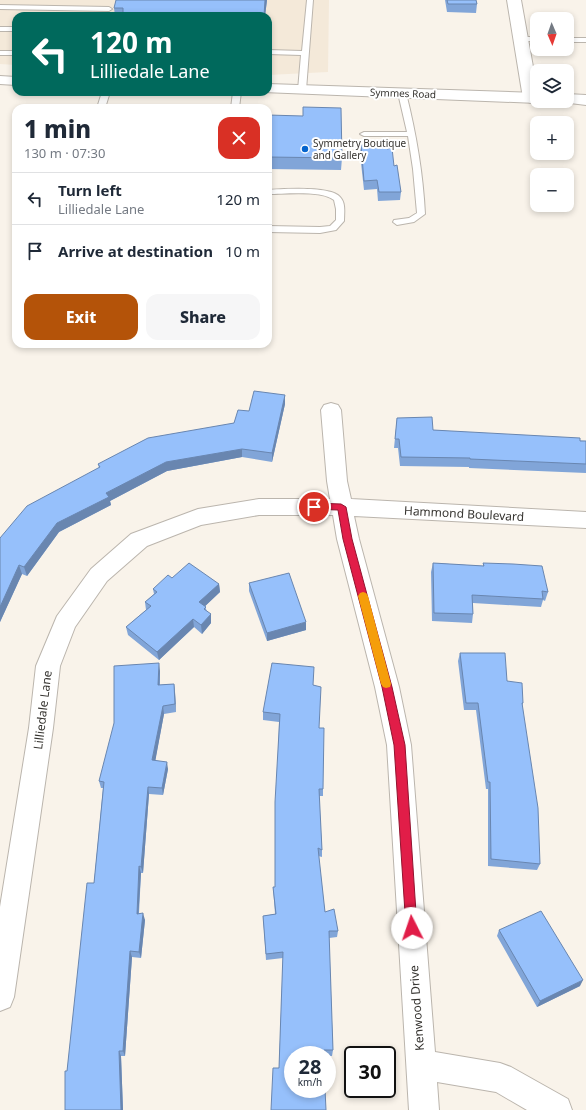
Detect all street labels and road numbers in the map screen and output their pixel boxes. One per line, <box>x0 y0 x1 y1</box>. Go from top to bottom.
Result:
street label: Symmes Road <box>370 85 436 101</box>
street label: Hammond Boulevard <box>404 502 525 525</box>
street label: Lilliedale Lane <box>29 669 56 751</box>
street label: Kenwood Drive <box>405 964 428 1051</box>

